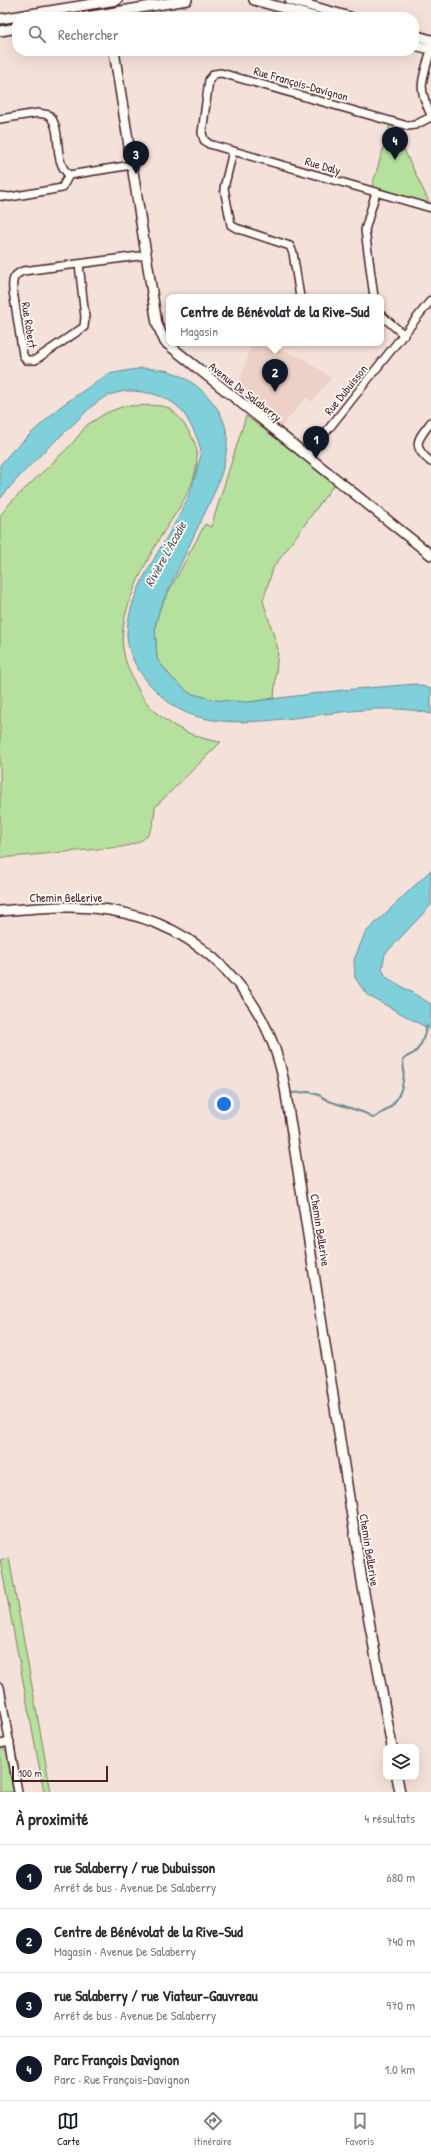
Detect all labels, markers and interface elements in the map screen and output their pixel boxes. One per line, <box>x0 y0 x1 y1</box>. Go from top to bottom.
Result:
search box <box>12 12 419 56</box>
icon: search <box>26 23 48 45</box>
text: Rechercher <box>58 24 119 45</box>
street label: Rue François-Davignon <box>252 62 350 105</box>
pin: 4 <box>382 127 408 160</box>
pin: 3 <box>123 141 149 174</box>
street label: Rue Daly <box>303 152 343 179</box>
popup <box>166 294 384 346</box>
street label: Rue Robert <box>17 301 42 350</box>
text: Centre de Bénévolat de la Rive-Sud <box>181 301 369 322</box>
text: Magasin <box>181 322 218 340</box>
street label: Avenue De Salaberry <box>205 358 285 426</box>
pin: 2 <box>262 359 288 392</box>
street label: Rue Dubuisson <box>320 361 371 418</box>
pin: 1 <box>303 426 329 459</box>
water label: Rivière L'Acadie <box>140 517 191 590</box>
street label: Chemin Bellerive <box>29 889 103 906</box>
your location <box>214 1094 234 1114</box>
street label: Chemin Bellerive <box>306 1192 335 1268</box>
street label: Chemin Bellerive <box>355 1512 384 1588</box>
map controls <box>383 1744 419 1780</box>
button: layers <box>383 1744 419 1780</box>
scale bar <box>12 1764 108 1783</box>
text: 100 m <box>18 1766 42 1780</box>
text: À proximité <box>16 1807 88 1830</box>
text: 4 résultats <box>364 1809 415 1827</box>
text: rue Salaberry / rue Dubuisson <box>54 1857 215 1878</box>
text: 1 <box>27 1868 31 1886</box>
text: 680 m <box>387 1868 415 1886</box>
text: Arrêt de bus · Avenue De Salaberry <box>54 1878 216 1896</box>
text: Centre de Bénévolat de la Rive-Sud <box>54 1921 243 1942</box>
text: 2 <box>26 1932 32 1950</box>
text: 740 m <box>386 1932 415 1950</box>
text: Magasin · Avenue De Salaberry <box>54 1942 196 1960</box>
text: rue Salaberry / rue Viateur-Gauvreau <box>54 1985 258 2006</box>
text: 3 <box>26 1996 32 2014</box>
text: 970 m <box>386 1996 415 2014</box>
text: Arrêt de bus · Avenue De Salaberry <box>54 2006 216 2024</box>
text: Parc François Davignon <box>54 2049 179 2070</box>
text: 4 <box>27 2060 31 2078</box>
text: 1.0 km <box>384 2060 415 2078</box>
text: Parc · Rue François-Davignon <box>54 2070 190 2088</box>
tab: Carte <box>57 2110 80 2148</box>
tab: Itinéraire <box>194 2110 232 2148</box>
tab: Favoris <box>346 2110 374 2148</box>

